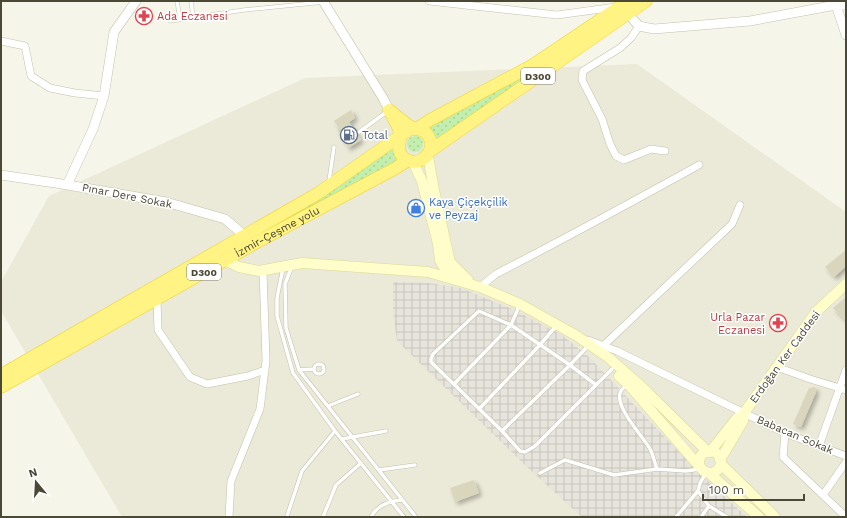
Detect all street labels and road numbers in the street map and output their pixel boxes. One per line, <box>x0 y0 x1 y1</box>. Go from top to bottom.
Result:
road number: D300 <box>521 68 555 84</box>
street label: Pınar Dere Sokak <box>81 181 173 211</box>
street label: İzmir-Çeşme yolu <box>232 203 322 260</box>
road number: D300 <box>187 264 221 280</box>
street label: Erdoğan Ker Caddesi <box>747 308 823 406</box>
street label: Babacan Sokak <box>755 413 835 457</box>

